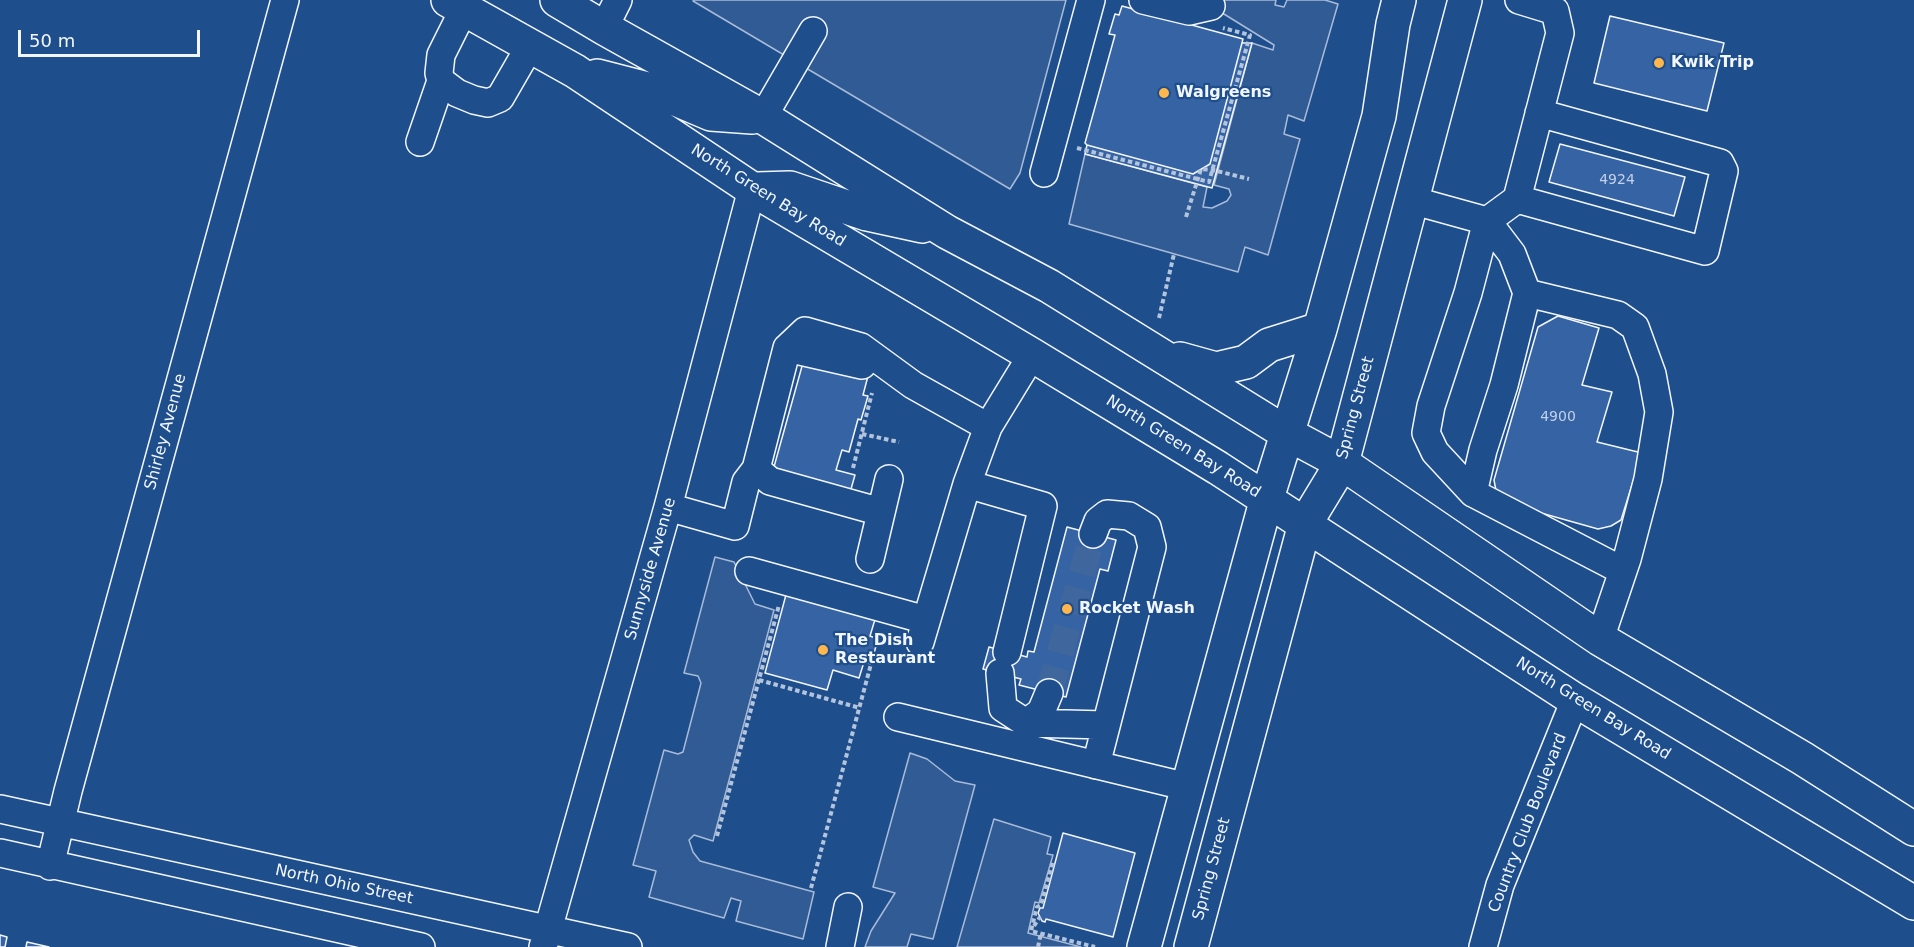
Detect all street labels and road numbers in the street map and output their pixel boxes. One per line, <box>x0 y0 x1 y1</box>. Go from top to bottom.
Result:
street label: North Green Bay Road <box>687 140 849 252</box>
street label: Spring Street <box>1333 355 1379 461</box>
street label: Shirley Avenue <box>141 372 191 492</box>
street label: North Green Bay Road <box>1102 391 1264 503</box>
street label: Sunnyside Avenue <box>621 496 681 642</box>
street label: North Green Bay Road <box>1512 653 1674 765</box>
street label: Country Club Boulevard <box>1485 731 1571 915</box>
street label: Spring Street <box>1189 816 1235 922</box>
street label: North Ohio Street <box>273 861 415 909</box>

